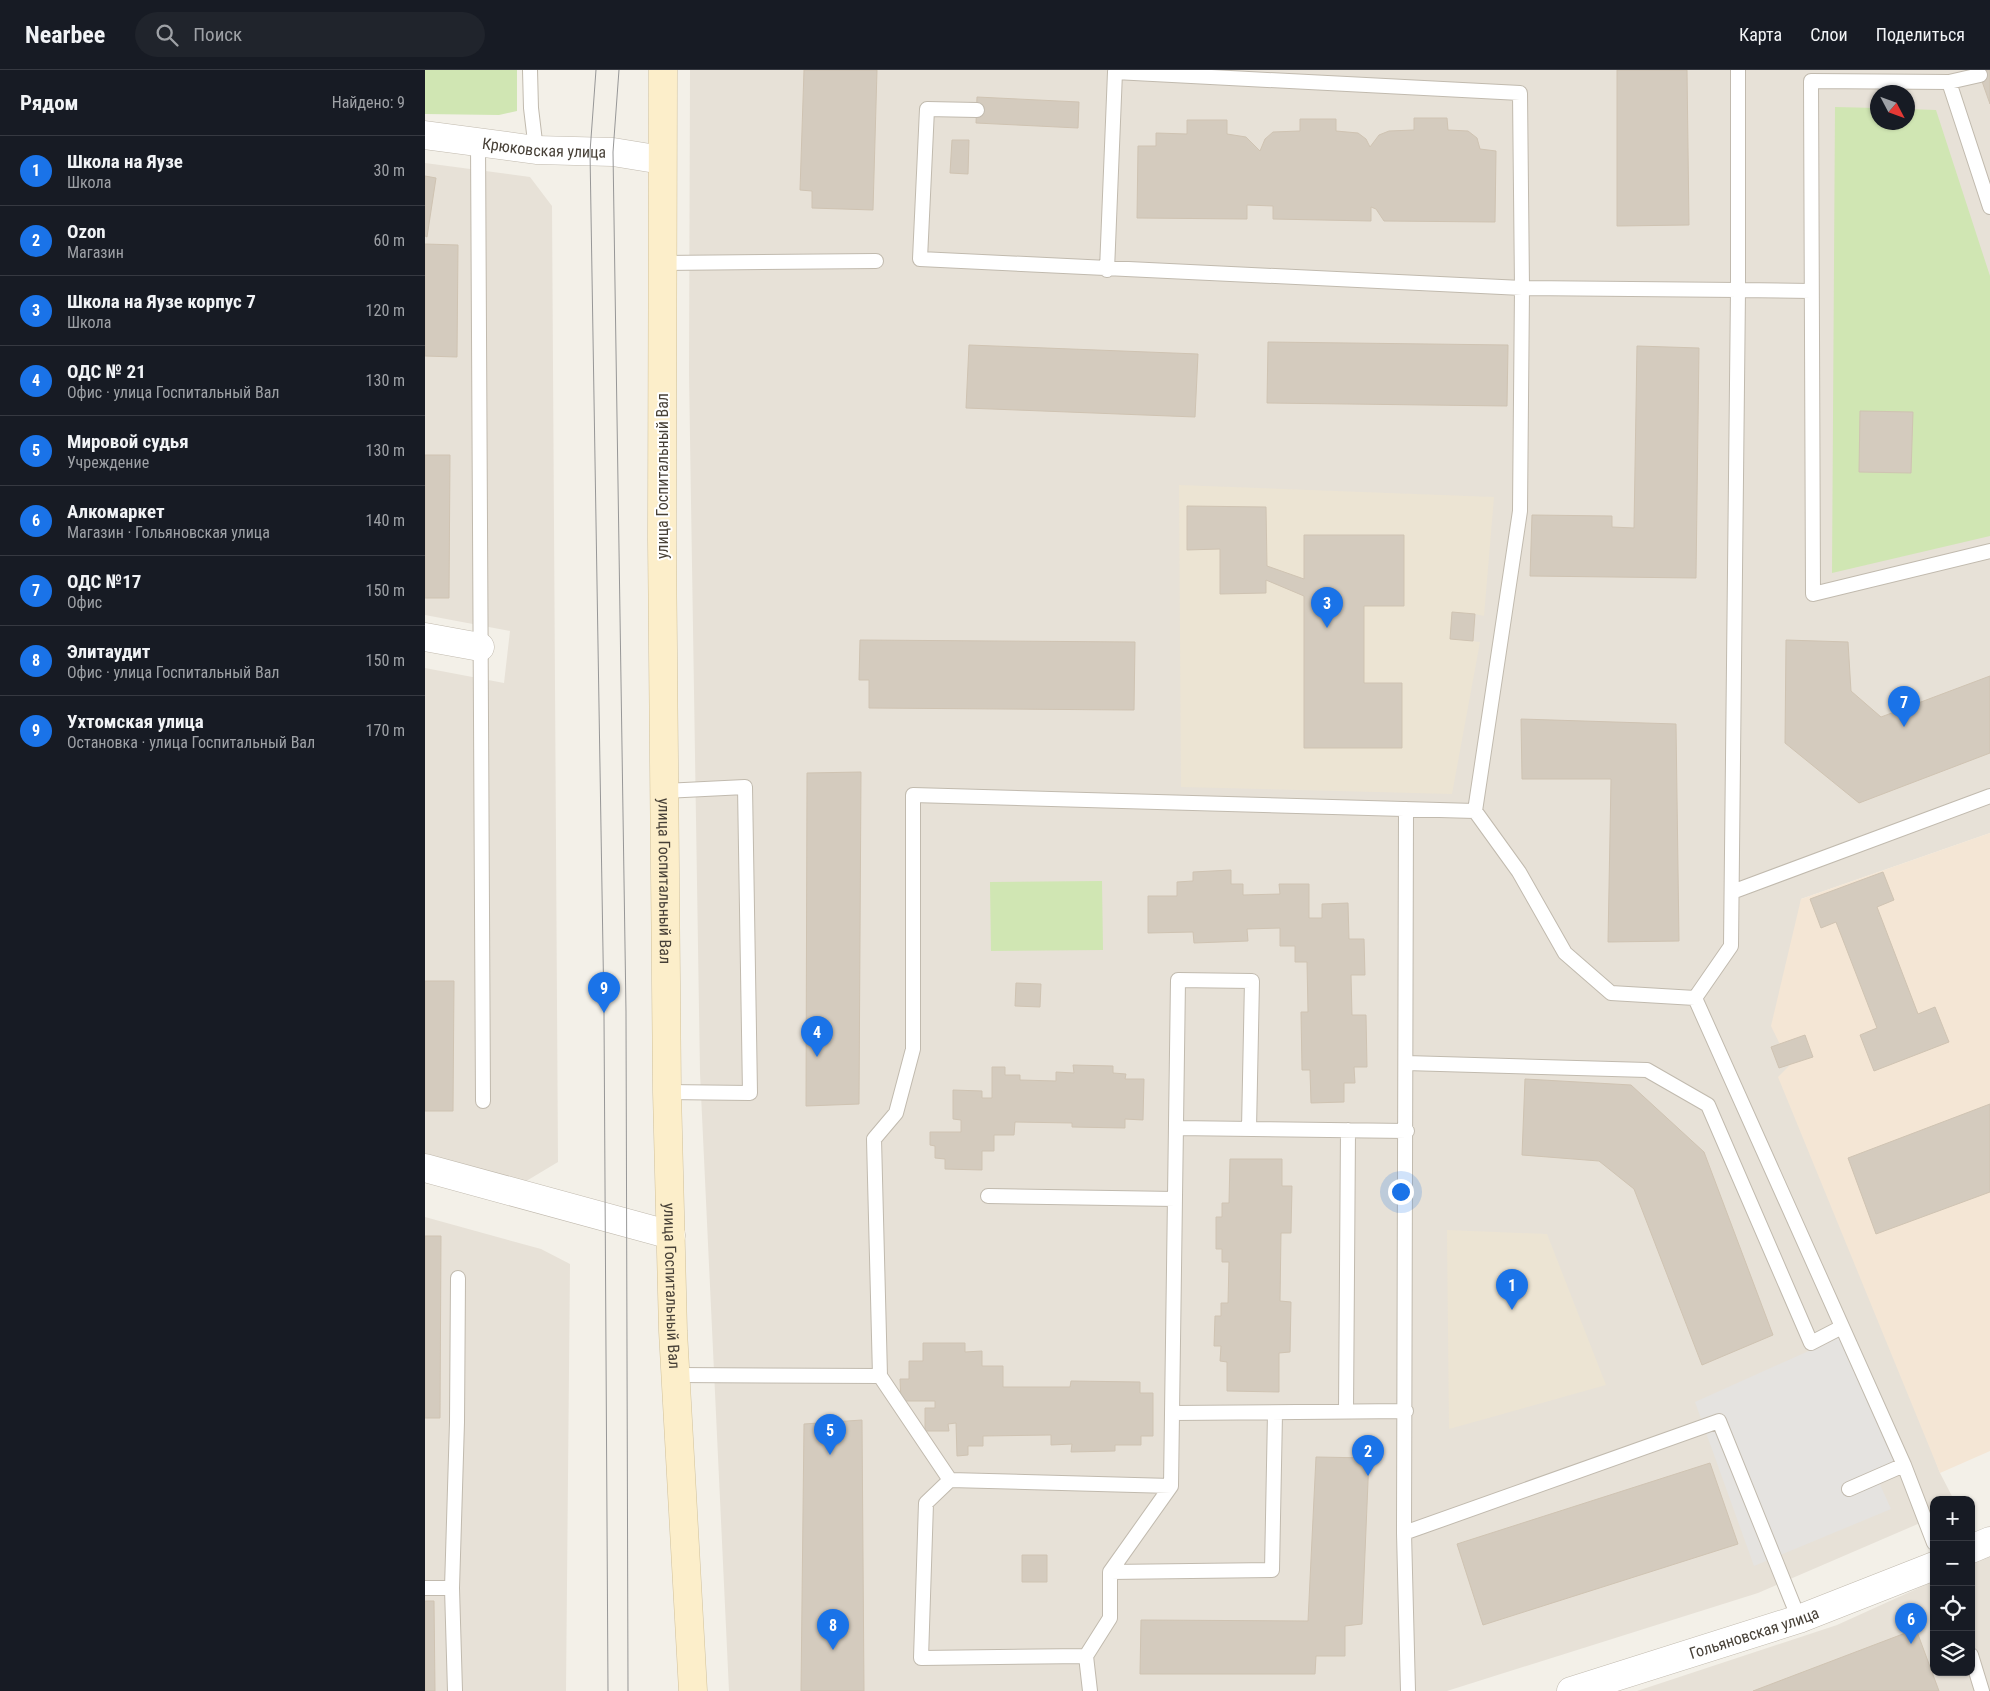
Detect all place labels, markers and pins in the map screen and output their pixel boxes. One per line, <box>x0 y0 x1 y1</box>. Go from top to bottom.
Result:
pin: 3 <box>1311 587 1343 628</box>
pin: 7 <box>1888 686 1920 727</box>
pin: 9 <box>588 972 620 1013</box>
pin: 4 <box>801 1016 833 1057</box>
pin: 1 <box>1496 1269 1528 1310</box>
pin: 5 <box>814 1414 846 1455</box>
pin: 2 <box>1352 1435 1384 1476</box>
pin: 6 <box>1895 1603 1927 1644</box>
pin: 8 <box>817 1609 849 1650</box>

